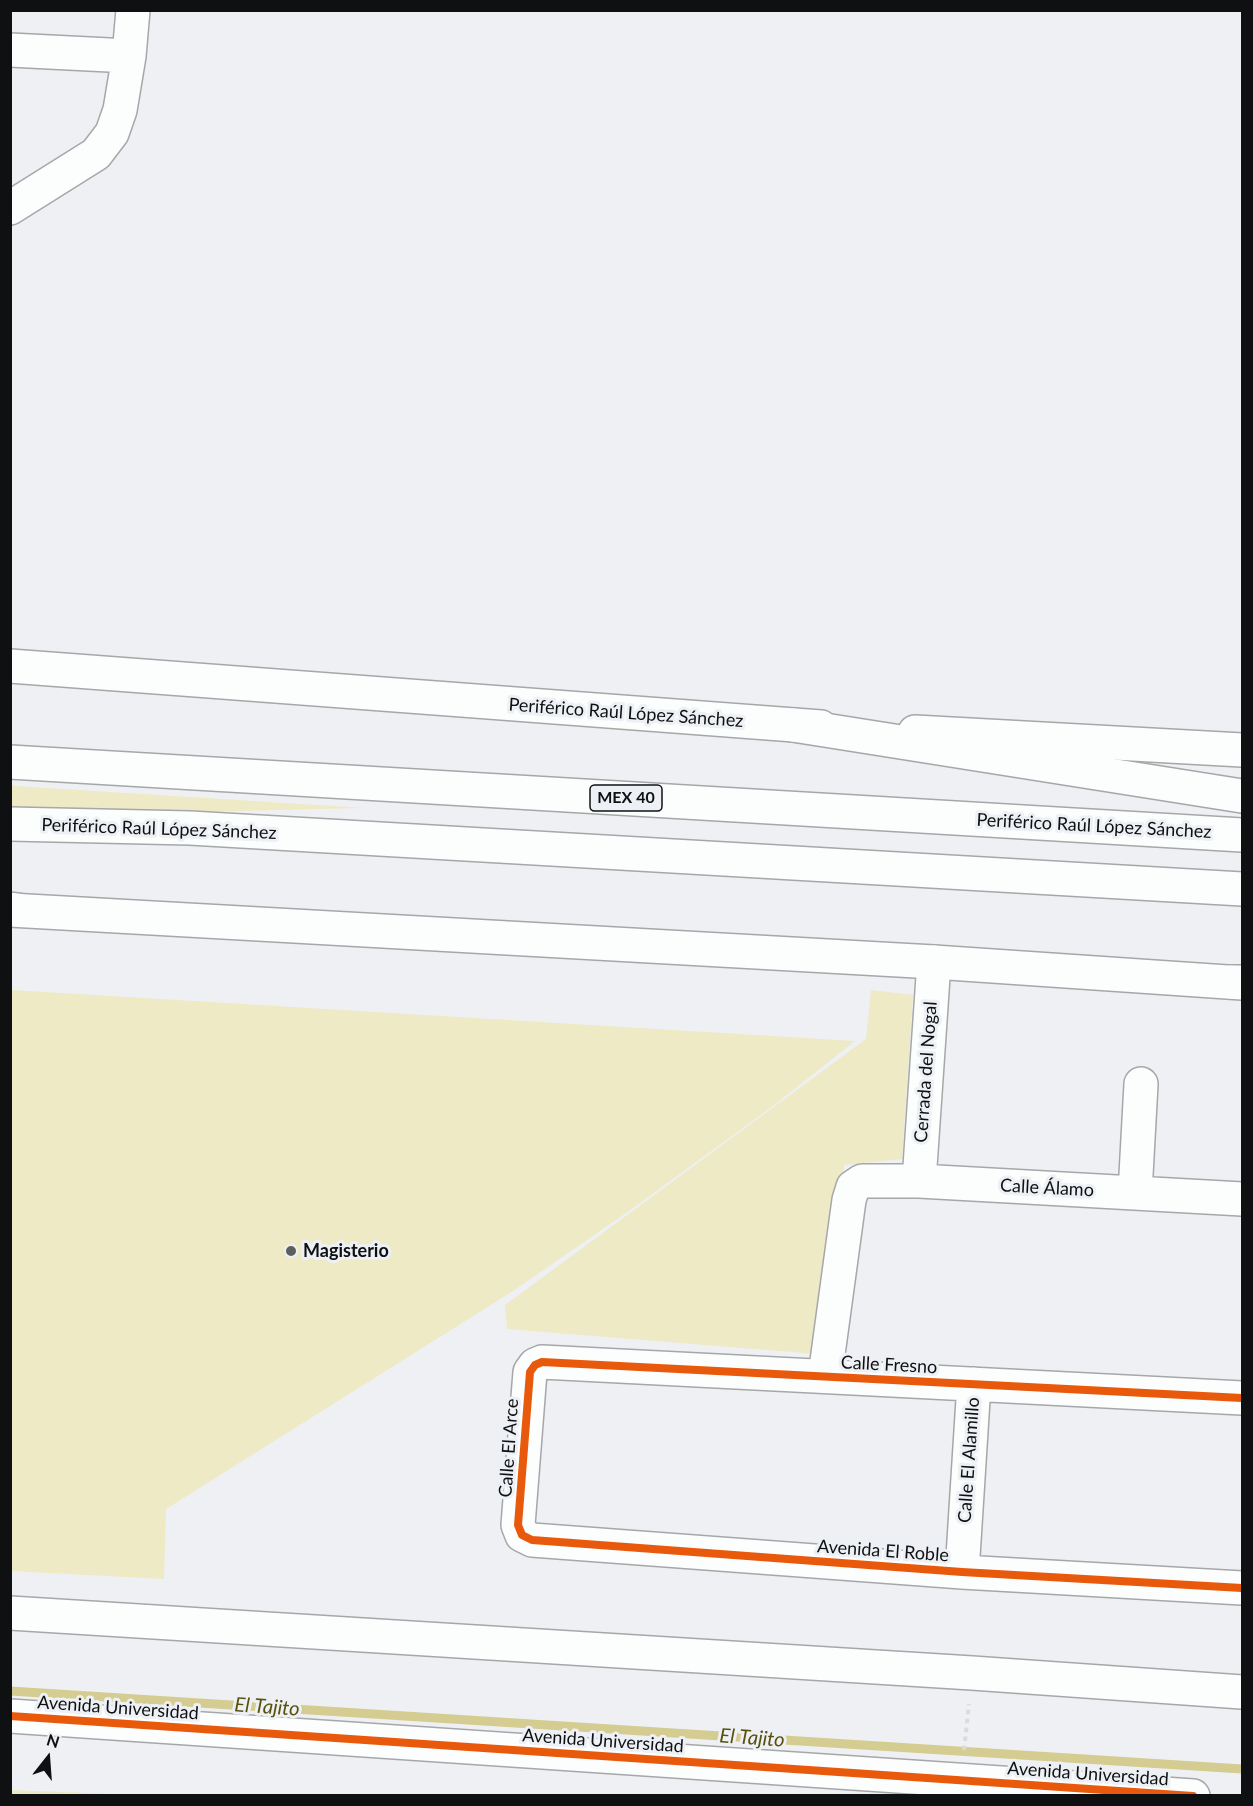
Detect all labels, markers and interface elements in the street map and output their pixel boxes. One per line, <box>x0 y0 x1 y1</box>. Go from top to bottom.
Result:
street label: Periférico Raúl López Sánchez <box>508 694 744 732</box>
road number: MEX 40 <box>590 785 662 811</box>
street label: Periférico Raúl López Sánchez <box>976 809 1212 843</box>
street label: Periférico Raúl López Sánchez <box>41 814 277 844</box>
street label: Cerrada del Nogal <box>910 1001 942 1143</box>
street label: Calle Álamo <box>1000 1175 1094 1201</box>
place label: Magisterio <box>303 1240 389 1262</box>
marker: Magisterio <box>284 1244 298 1258</box>
street label: Calle Fresno <box>840 1352 938 1378</box>
street label: Calle El Alamillo <box>954 1396 984 1524</box>
street label: Calle El Arce <box>495 1398 523 1498</box>
street label: Avenida El Roble <box>816 1536 950 1566</box>
street label: Avenida Universidad <box>37 1692 199 1724</box>
water label: El Tajito <box>234 1693 300 1721</box>
water label: El Tajito <box>719 1724 785 1752</box>
street label: Avenida Universidad <box>522 1725 684 1757</box>
north arrow <box>18 1728 78 1788</box>
text: N <box>45 1729 62 1751</box>
street label: Avenida Universidad <box>1007 1758 1169 1790</box>

